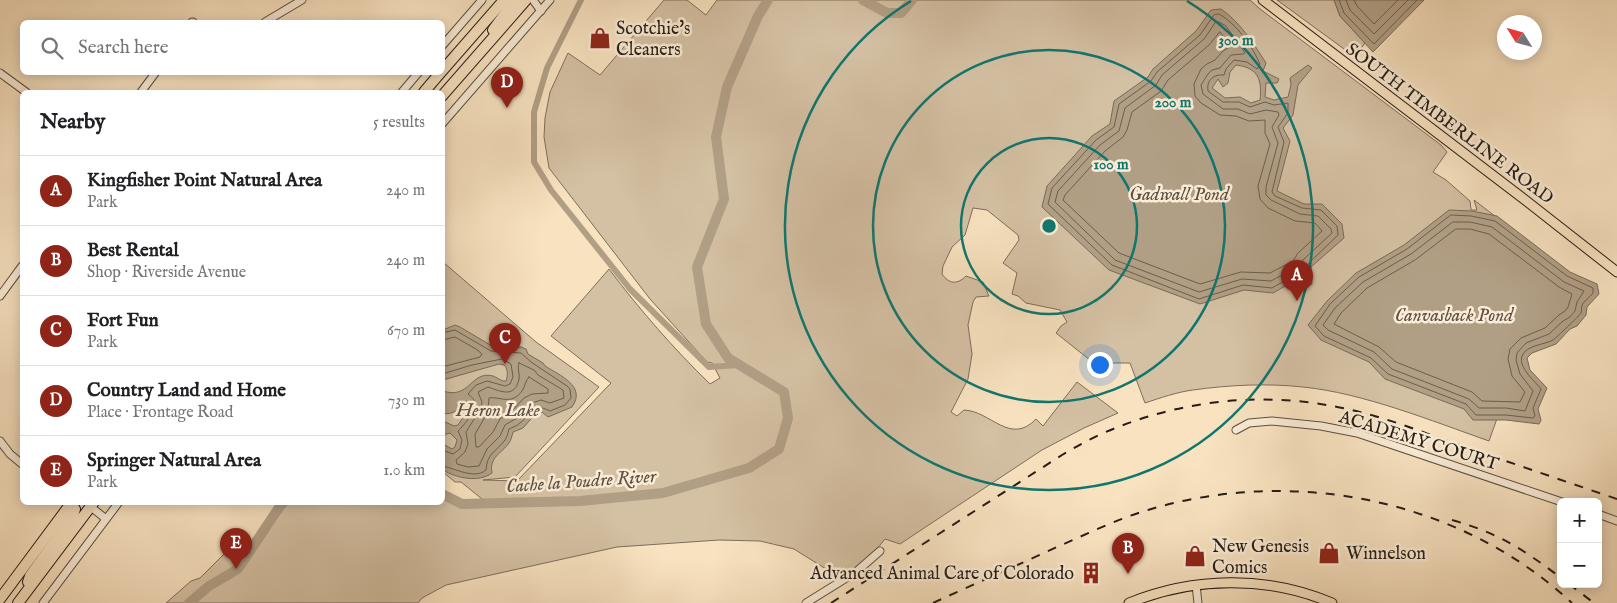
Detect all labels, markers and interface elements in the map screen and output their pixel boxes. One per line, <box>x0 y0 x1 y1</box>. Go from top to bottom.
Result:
north arrow <box>1497 15 1542 60</box>
place label: Scotchie's Cleaners <box>616 18 690 62</box>
search box <box>20 20 445 75</box>
shop icon: Scotchie's Cleaners <box>587 25 613 51</box>
text: 300 m <box>1218 31 1254 50</box>
icon: search <box>38 34 66 62</box>
text: Search here <box>78 36 169 60</box>
street label: SOUTH TIMBERLINE ROAD <box>1341 38 1558 210</box>
pin: D <box>491 67 523 108</box>
text: 200 m <box>1155 93 1192 112</box>
text: Nearby <box>40 109 105 136</box>
text: 5 results <box>373 113 425 133</box>
text: 100 m <box>1093 155 1129 174</box>
text: Kingfisher Point Natural Area <box>87 169 322 193</box>
text: A <box>51 181 61 201</box>
text: 240 m <box>386 181 425 201</box>
water label: Gadwall Pond <box>1129 183 1230 207</box>
text: Park <box>87 193 117 213</box>
centre of rings <box>1040 217 1058 235</box>
text: Best Rental <box>87 239 179 263</box>
text: B <box>51 251 61 271</box>
text: 240 m <box>386 251 425 271</box>
pin: A <box>1281 260 1313 301</box>
text: Shop · Riverside Avenue <box>87 263 246 283</box>
water label: Canvasback Pond <box>1395 304 1514 328</box>
text: Fort Fun <box>87 309 159 333</box>
text: C <box>50 321 62 341</box>
text: 670 m <box>387 321 425 341</box>
pin: C <box>489 323 521 364</box>
text: Park <box>87 333 117 353</box>
your location <box>1087 352 1113 378</box>
text: Country Land and Home <box>87 379 286 403</box>
text: D <box>50 391 62 411</box>
text: 730 m <box>388 391 425 411</box>
water label: Heron Lake <box>455 399 541 423</box>
text: Place · Frontage Road <box>87 403 233 423</box>
street label: ACADEMY COURT <box>1335 406 1501 477</box>
text: Springer Natural Area <box>87 449 261 473</box>
text: E <box>50 461 62 481</box>
text: 1.0 km <box>383 461 425 481</box>
water label: Cache la Poudre River <box>505 465 659 499</box>
text: Park <box>87 473 117 493</box>
map controls <box>1557 498 1602 588</box>
button: + <box>1557 498 1602 543</box>
pin: E <box>220 528 252 569</box>
pin: B <box>1112 533 1144 574</box>
place label: New Genesis Comics <box>1212 536 1309 580</box>
shop icon: Winnelson <box>1316 540 1342 566</box>
shop icon: New Genesis Comics <box>1182 543 1208 569</box>
place label: Winnelson <box>1346 543 1426 566</box>
button: − <box>1557 543 1602 588</box>
building icon: Advanced Animal Care of Colorado <box>1078 560 1104 586</box>
place label: Advanced Animal Care of Colorado <box>809 563 1074 586</box>

